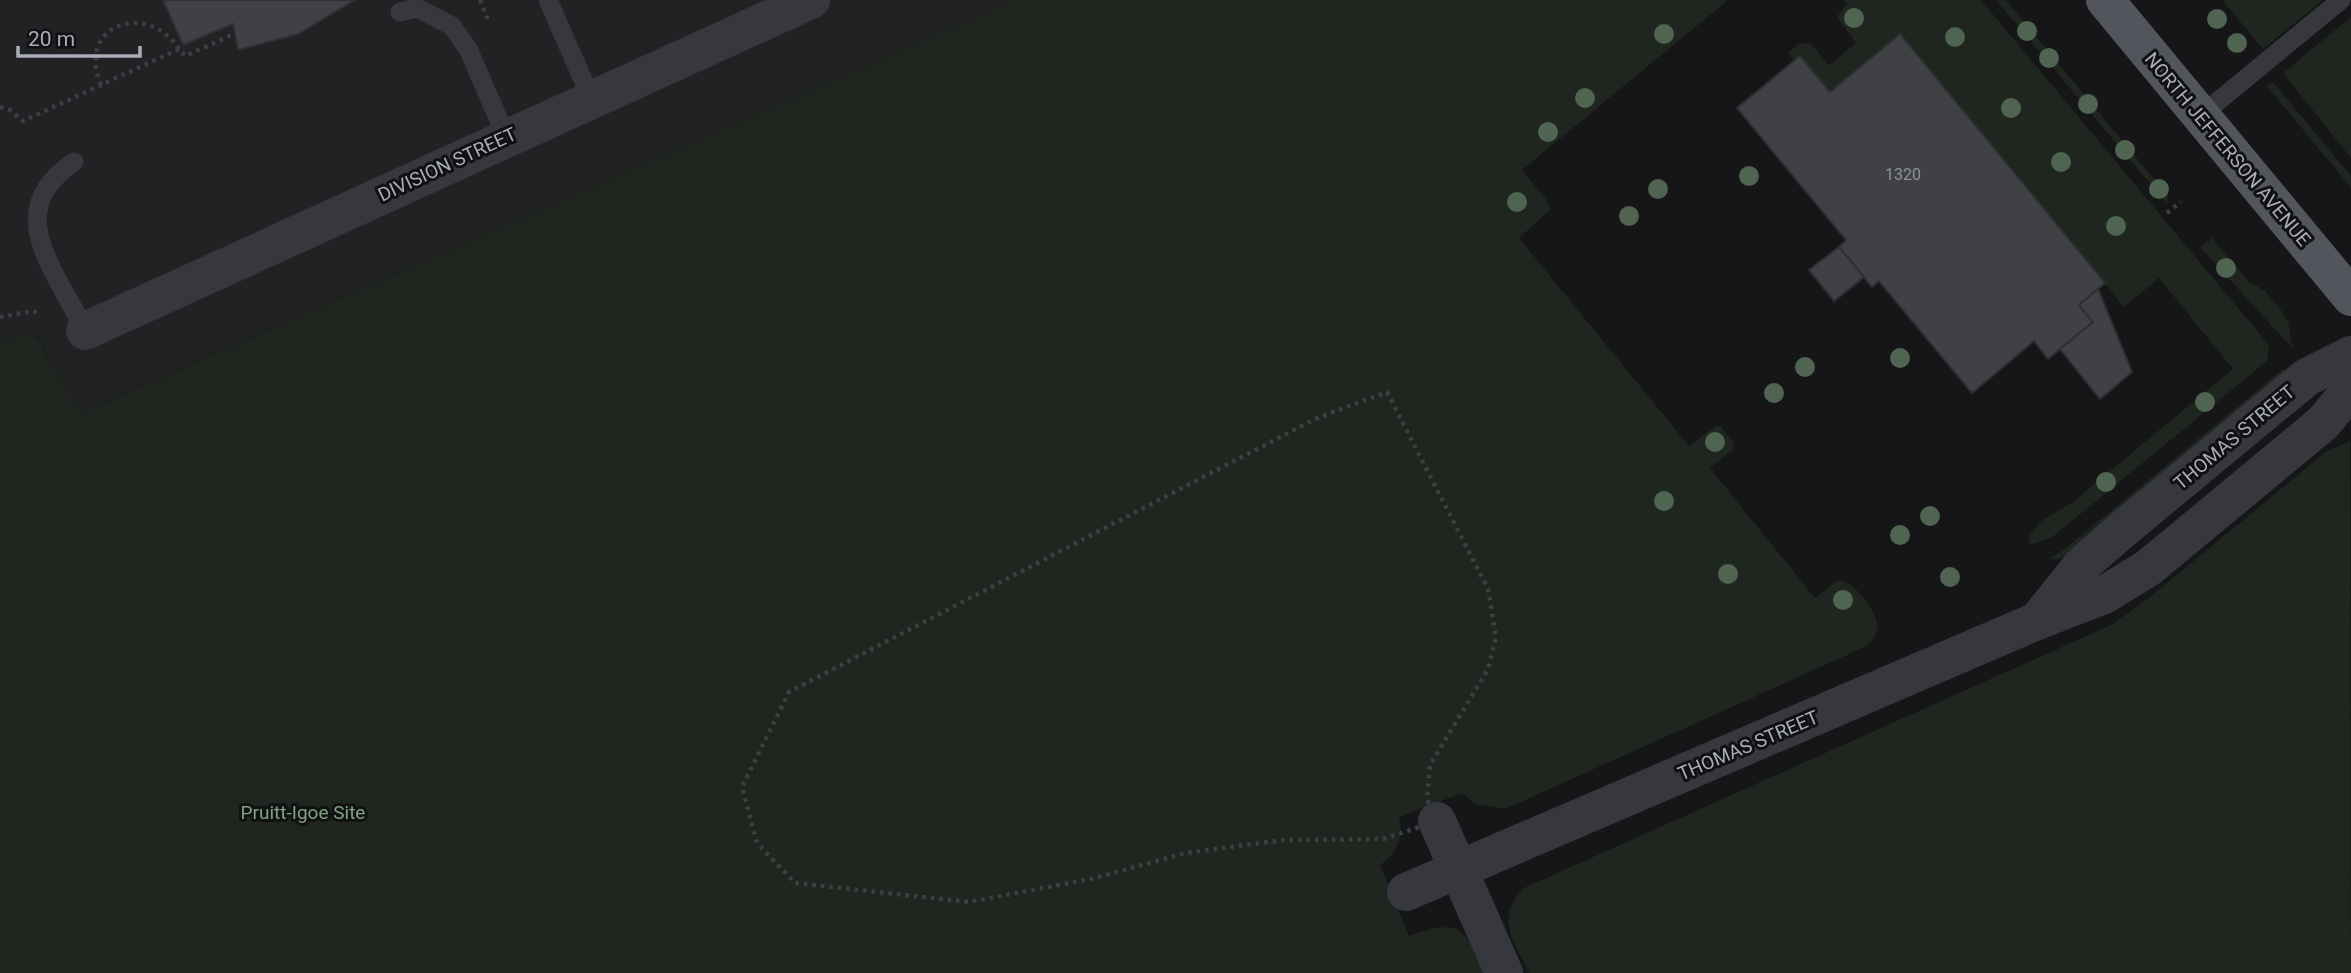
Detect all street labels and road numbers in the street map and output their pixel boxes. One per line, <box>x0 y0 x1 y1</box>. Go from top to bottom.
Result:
street label: NORTH JEFFERSON AVENUE <box>2140 48 2316 251</box>
street label: DIVISION STREET <box>374 122 520 207</box>
street label: THOMAS STREET <box>2169 380 2299 495</box>
street label: THOMAS STREET <box>1674 705 1822 785</box>

